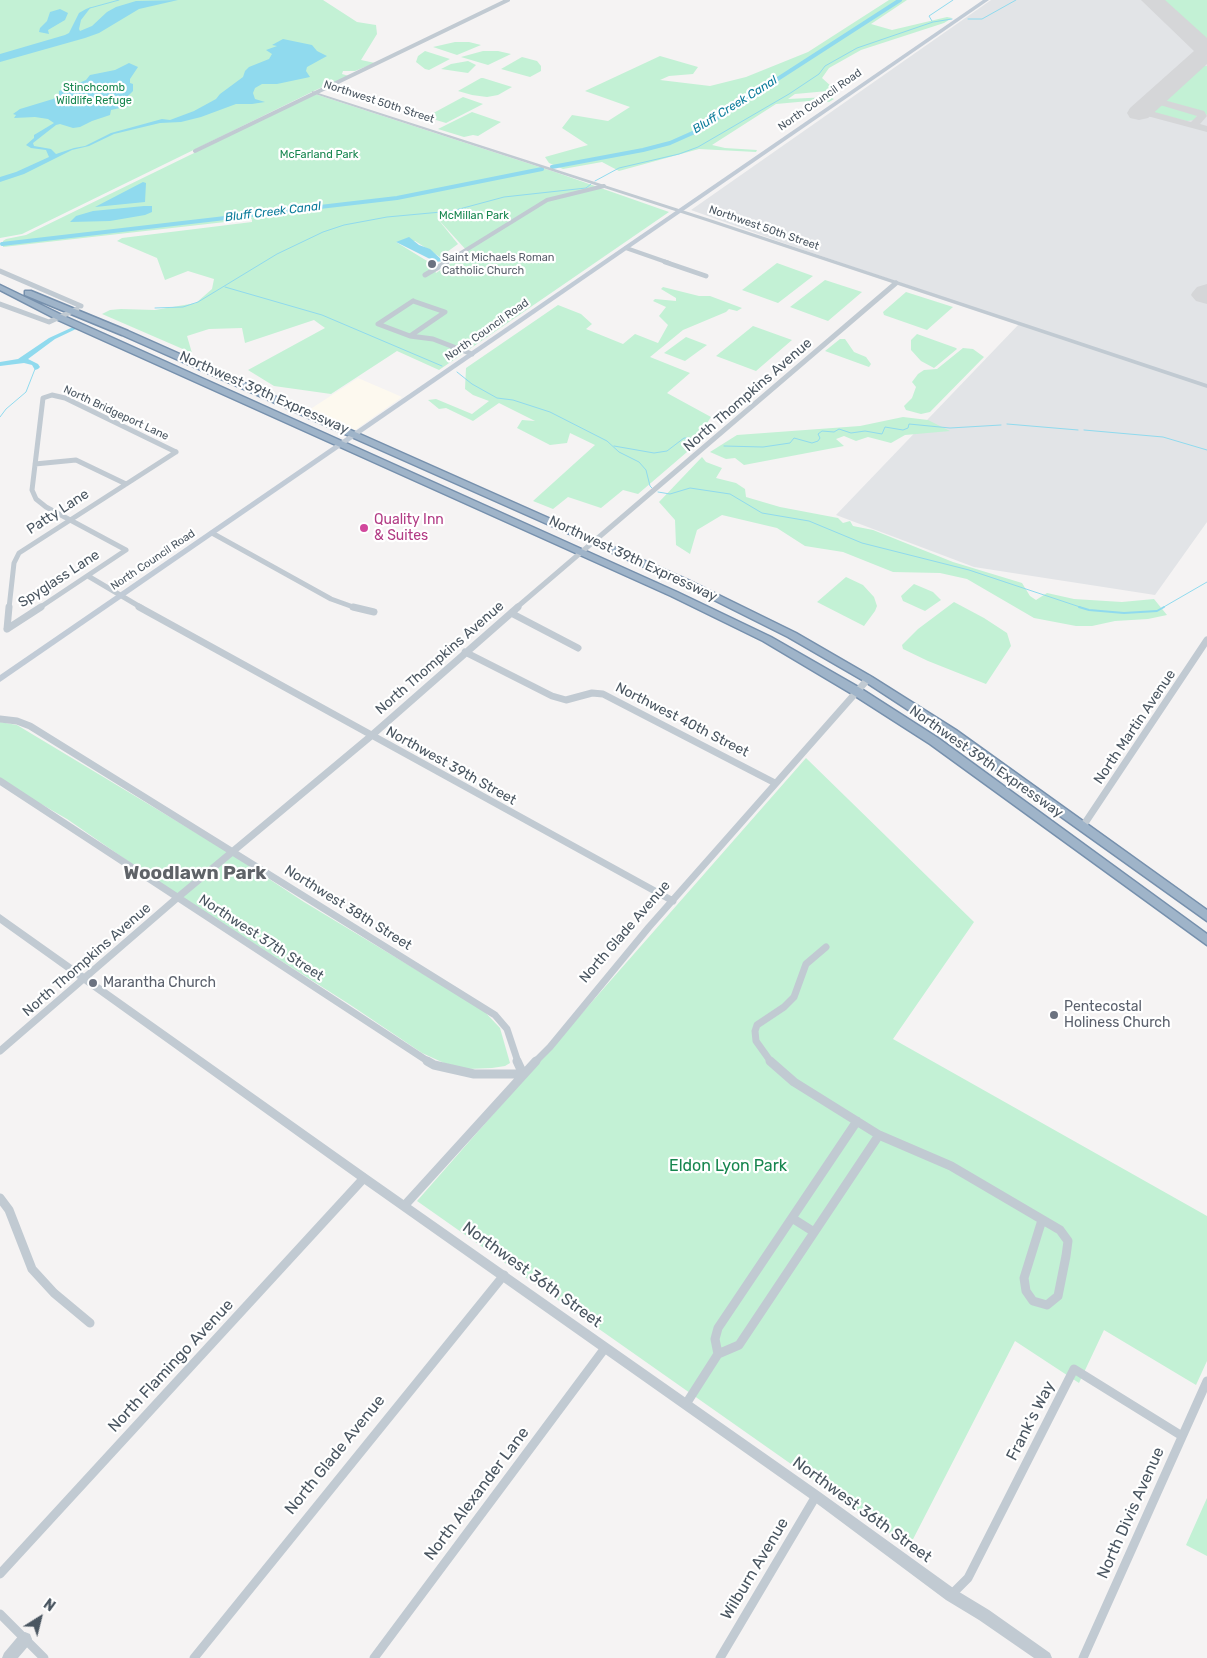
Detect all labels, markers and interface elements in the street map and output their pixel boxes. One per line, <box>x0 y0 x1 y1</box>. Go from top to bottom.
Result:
street label: North Council Road <box>776 66 864 134</box>
water label: Bluff Creek Canal <box>690 73 780 137</box>
street label: Northwest 50th Street <box>322 78 436 126</box>
park label: Stinchcomb Wildlife Refuge <box>56 81 132 107</box>
park label: McFarland Park <box>280 148 358 162</box>
water label: Bluff Creek Canal <box>224 199 322 225</box>
street label: Northwest 50th Street <box>707 203 821 253</box>
park label: McMillan Park <box>439 209 509 223</box>
place label: Saint Michaels Roman Catholic Church <box>442 251 555 277</box>
marker: Saint Michaels Roman Catholic Church <box>426 258 438 270</box>
street label: North Council Road <box>443 296 531 364</box>
street label: North Thompkins Avenue <box>680 335 816 455</box>
street label: Northwest 39th Expressway <box>177 348 351 438</box>
street label: North Bridgeport Lane <box>61 383 171 443</box>
street label: Patty Lane <box>24 486 92 538</box>
place label: Quality Inn & Suites <box>374 512 444 544</box>
street label: Northwest 39th Expressway <box>546 513 720 605</box>
marker: Quality Inn & Suites <box>358 522 370 534</box>
street label: North Council Road <box>108 527 198 593</box>
street label: Spyglass Lane <box>15 547 103 611</box>
street label: North Thompkins Avenue <box>372 598 508 718</box>
street label: North Martin Avenue <box>1090 667 1180 787</box>
street label: Northwest 40th Street <box>613 679 751 761</box>
street label: Northwest 39th Expressway <box>906 702 1066 822</box>
street label: Northwest 39th Street <box>383 723 519 809</box>
street label: Northwest 38th Street <box>281 862 415 954</box>
district label: Woodlawn Park <box>124 863 266 885</box>
street label: North Glade Avenue <box>576 878 674 986</box>
street label: Northwest 37th Street <box>195 891 327 985</box>
street label: North Thompkins Avenue <box>19 900 155 1020</box>
place label: Marantha Church <box>103 975 216 991</box>
marker: Marantha Church <box>87 977 99 989</box>
place label: Pentecostal Holiness Church <box>1064 999 1171 1032</box>
marker: Pentecostal Holiness Church <box>1048 1009 1060 1021</box>
park label: Eldon Lyon Park <box>669 1156 787 1176</box>
street label: Northwest 36th Street <box>459 1218 605 1332</box>
street label: North Flamingo Avenue <box>104 1296 238 1436</box>
street label: Frank's Way <box>1003 1378 1059 1464</box>
street label: North Glade Avenue <box>281 1391 389 1519</box>
street label: North Alexander Lane <box>421 1424 533 1564</box>
street label: North Divis Avenue <box>1093 1444 1169 1582</box>
street label: Northwest 36th Street <box>789 1453 935 1567</box>
street label: Wilburn Avenue <box>717 1515 793 1623</box>
north arrow <box>15 1593 65 1643</box>
text: N <box>40 1596 58 1615</box>

